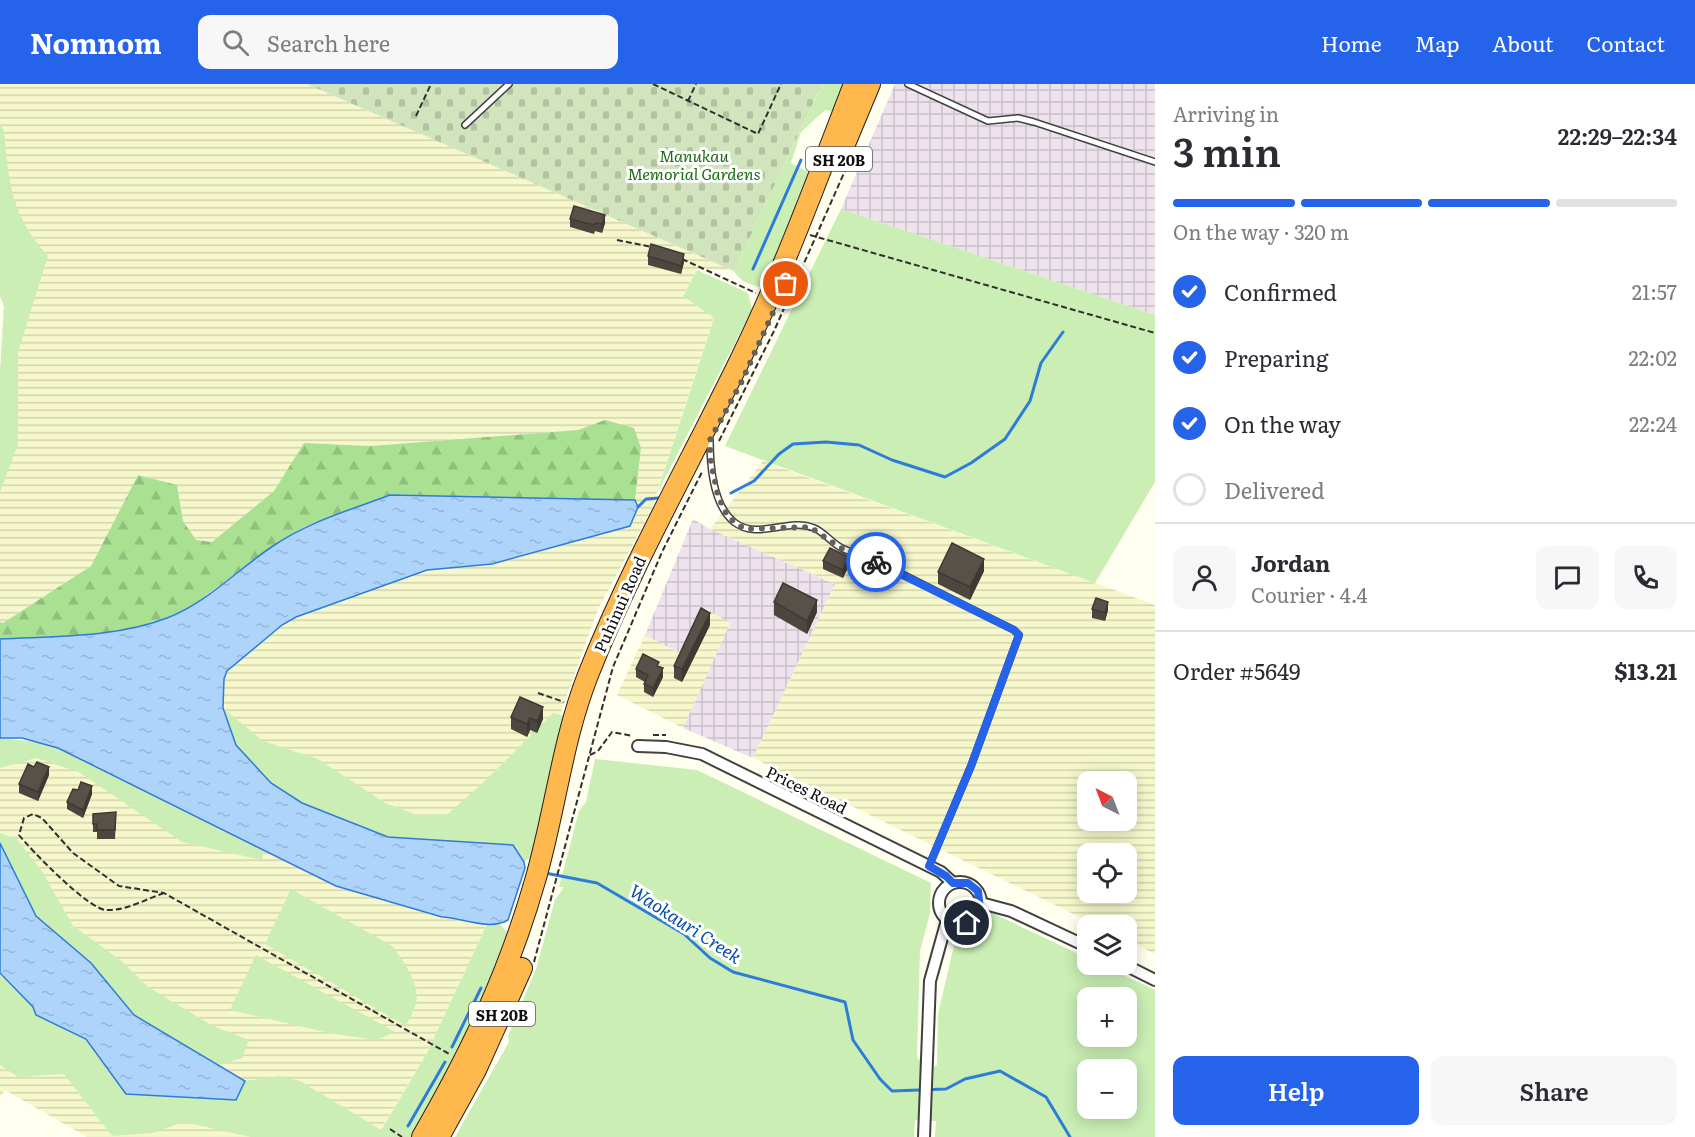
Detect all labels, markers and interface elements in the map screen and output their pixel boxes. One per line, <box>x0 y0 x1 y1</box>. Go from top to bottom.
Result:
search box <box>198 15 618 69</box>
text: Nomnom <box>30 21 162 63</box>
icon: search <box>219 26 252 59</box>
text: Search here <box>267 26 390 59</box>
text: Home <box>1321 27 1382 58</box>
text: Map <box>1415 27 1459 58</box>
text: About <box>1492 27 1554 58</box>
text: Contact <box>1587 27 1665 58</box>
text: Arriving in <box>1173 98 1279 128</box>
text: 22:29–22:34 <box>1558 119 1677 152</box>
text: 3 min <box>1173 121 1281 179</box>
park label: Manukau Memorial Gardens <box>627 143 761 185</box>
road number: SH 20B <box>806 147 872 171</box>
text: On the way · 320 m <box>1173 216 1349 246</box>
pin <box>760 258 811 309</box>
icon: bag <box>769 267 802 300</box>
icon: check <box>1173 275 1206 308</box>
text: Confirmed <box>1224 275 1337 308</box>
text: 21:57 <box>1632 276 1677 306</box>
icon: check <box>1173 341 1206 374</box>
text: Preparing <box>1224 341 1328 374</box>
text: 22:02 <box>1629 342 1677 372</box>
icon: check <box>1173 407 1206 440</box>
text: On the way <box>1224 407 1341 440</box>
text: 22:24 <box>1629 408 1677 438</box>
text: Delivered <box>1224 473 1325 506</box>
courier <box>846 532 906 592</box>
icon: bike <box>860 546 893 579</box>
button: person <box>1173 546 1236 609</box>
text: Jordan <box>1251 546 1330 579</box>
button: chat <box>1536 546 1599 609</box>
button: phone <box>1614 546 1677 609</box>
street label: Puhinui Road <box>587 552 651 656</box>
text: Courier · 4.4 <box>1251 579 1368 609</box>
text: Order #5649 <box>1173 654 1301 687</box>
text: $13.21 <box>1614 654 1677 687</box>
street label: Prices Road <box>762 759 852 819</box>
north arrow <box>1077 771 1137 831</box>
map controls <box>1077 771 1137 1119</box>
button: locate <box>1077 843 1137 903</box>
water label: Waokauri Creek <box>625 877 748 970</box>
pin <box>941 897 992 948</box>
icon: home <box>950 906 983 939</box>
button: layers <box>1077 915 1137 975</box>
button: + <box>1077 987 1137 1047</box>
road number: SH 20B <box>469 1002 535 1026</box>
button: Help <box>1173 1056 1419 1125</box>
button: Share <box>1431 1056 1677 1125</box>
button: − <box>1077 1059 1137 1119</box>

